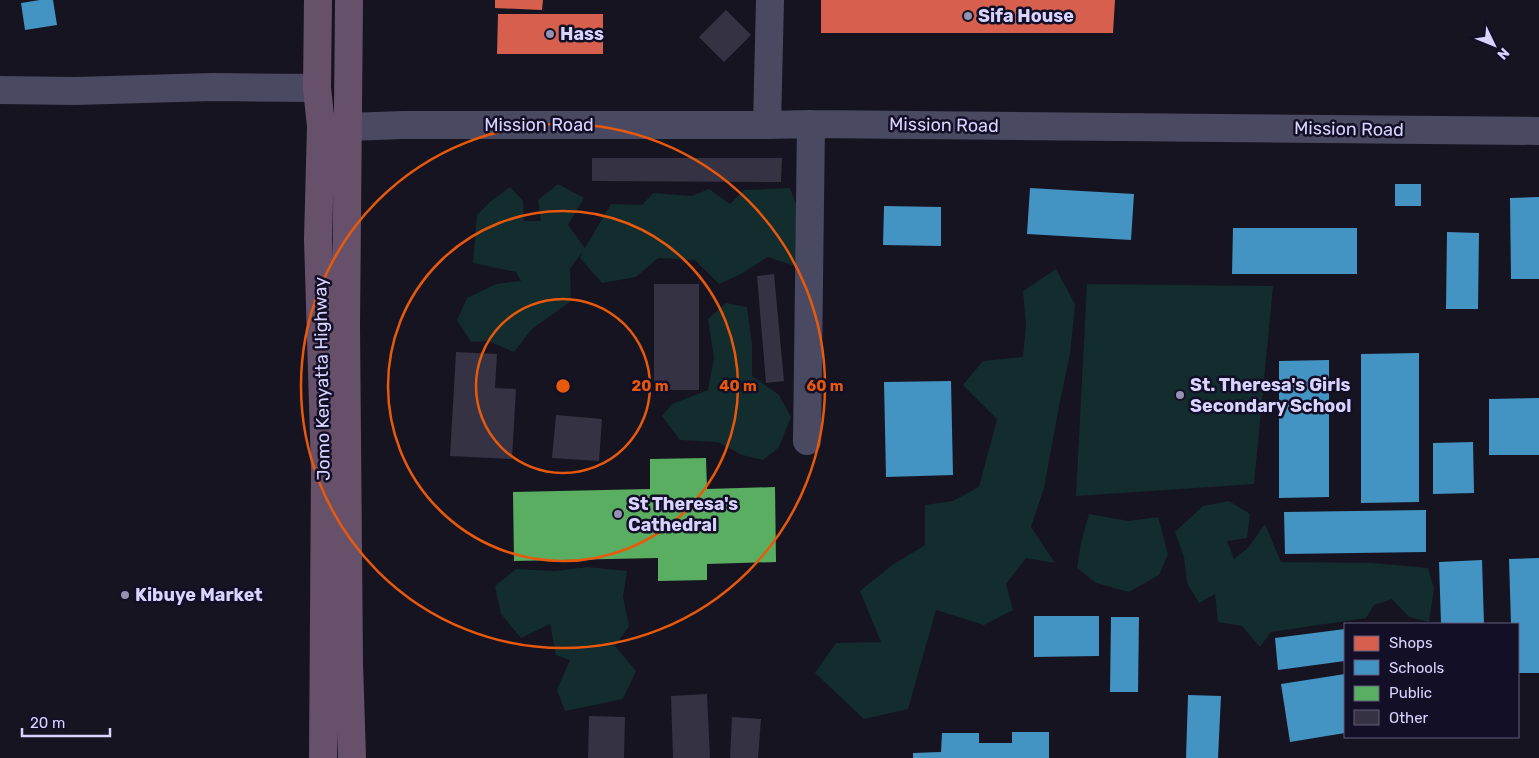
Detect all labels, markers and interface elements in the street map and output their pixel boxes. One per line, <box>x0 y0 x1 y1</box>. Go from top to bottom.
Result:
place label: Sifa House <box>978 5 1074 27</box>
marker: Sifa House <box>962 10 974 22</box>
north arrow <box>1469 20 1519 70</box>
place label: Hass <box>560 23 604 45</box>
marker: Hass <box>544 28 556 40</box>
text: N <box>1493 44 1513 63</box>
street label: Mission Road <box>889 113 999 137</box>
street label: Mission Road <box>484 114 594 136</box>
street label: Mission Road <box>1294 117 1404 141</box>
street label: Jomo Kenyatta Highway <box>309 277 335 481</box>
place label: St. Theresa's Girls Secondary School <box>1190 374 1352 417</box>
centre of rings <box>554 377 572 395</box>
text: 20 m <box>632 377 668 395</box>
text: 40 m <box>719 377 757 395</box>
text: 60 m <box>807 377 843 395</box>
marker: St. Theresa's Girls Secondary School <box>1174 389 1186 401</box>
place label: St Theresa's Cathedral <box>628 493 738 536</box>
marker: St Theresa's Cathedral <box>612 508 624 520</box>
place label: Kibuye Market <box>135 584 263 606</box>
marker: Kibuye Market <box>119 589 131 601</box>
legend <box>1344 623 1519 738</box>
text: Shops <box>1389 634 1433 652</box>
text: Schools <box>1389 659 1445 677</box>
text: Public <box>1389 684 1432 702</box>
scale bar <box>22 706 110 738</box>
text: Other <box>1389 709 1429 727</box>
text: 20 m <box>30 714 65 732</box>

